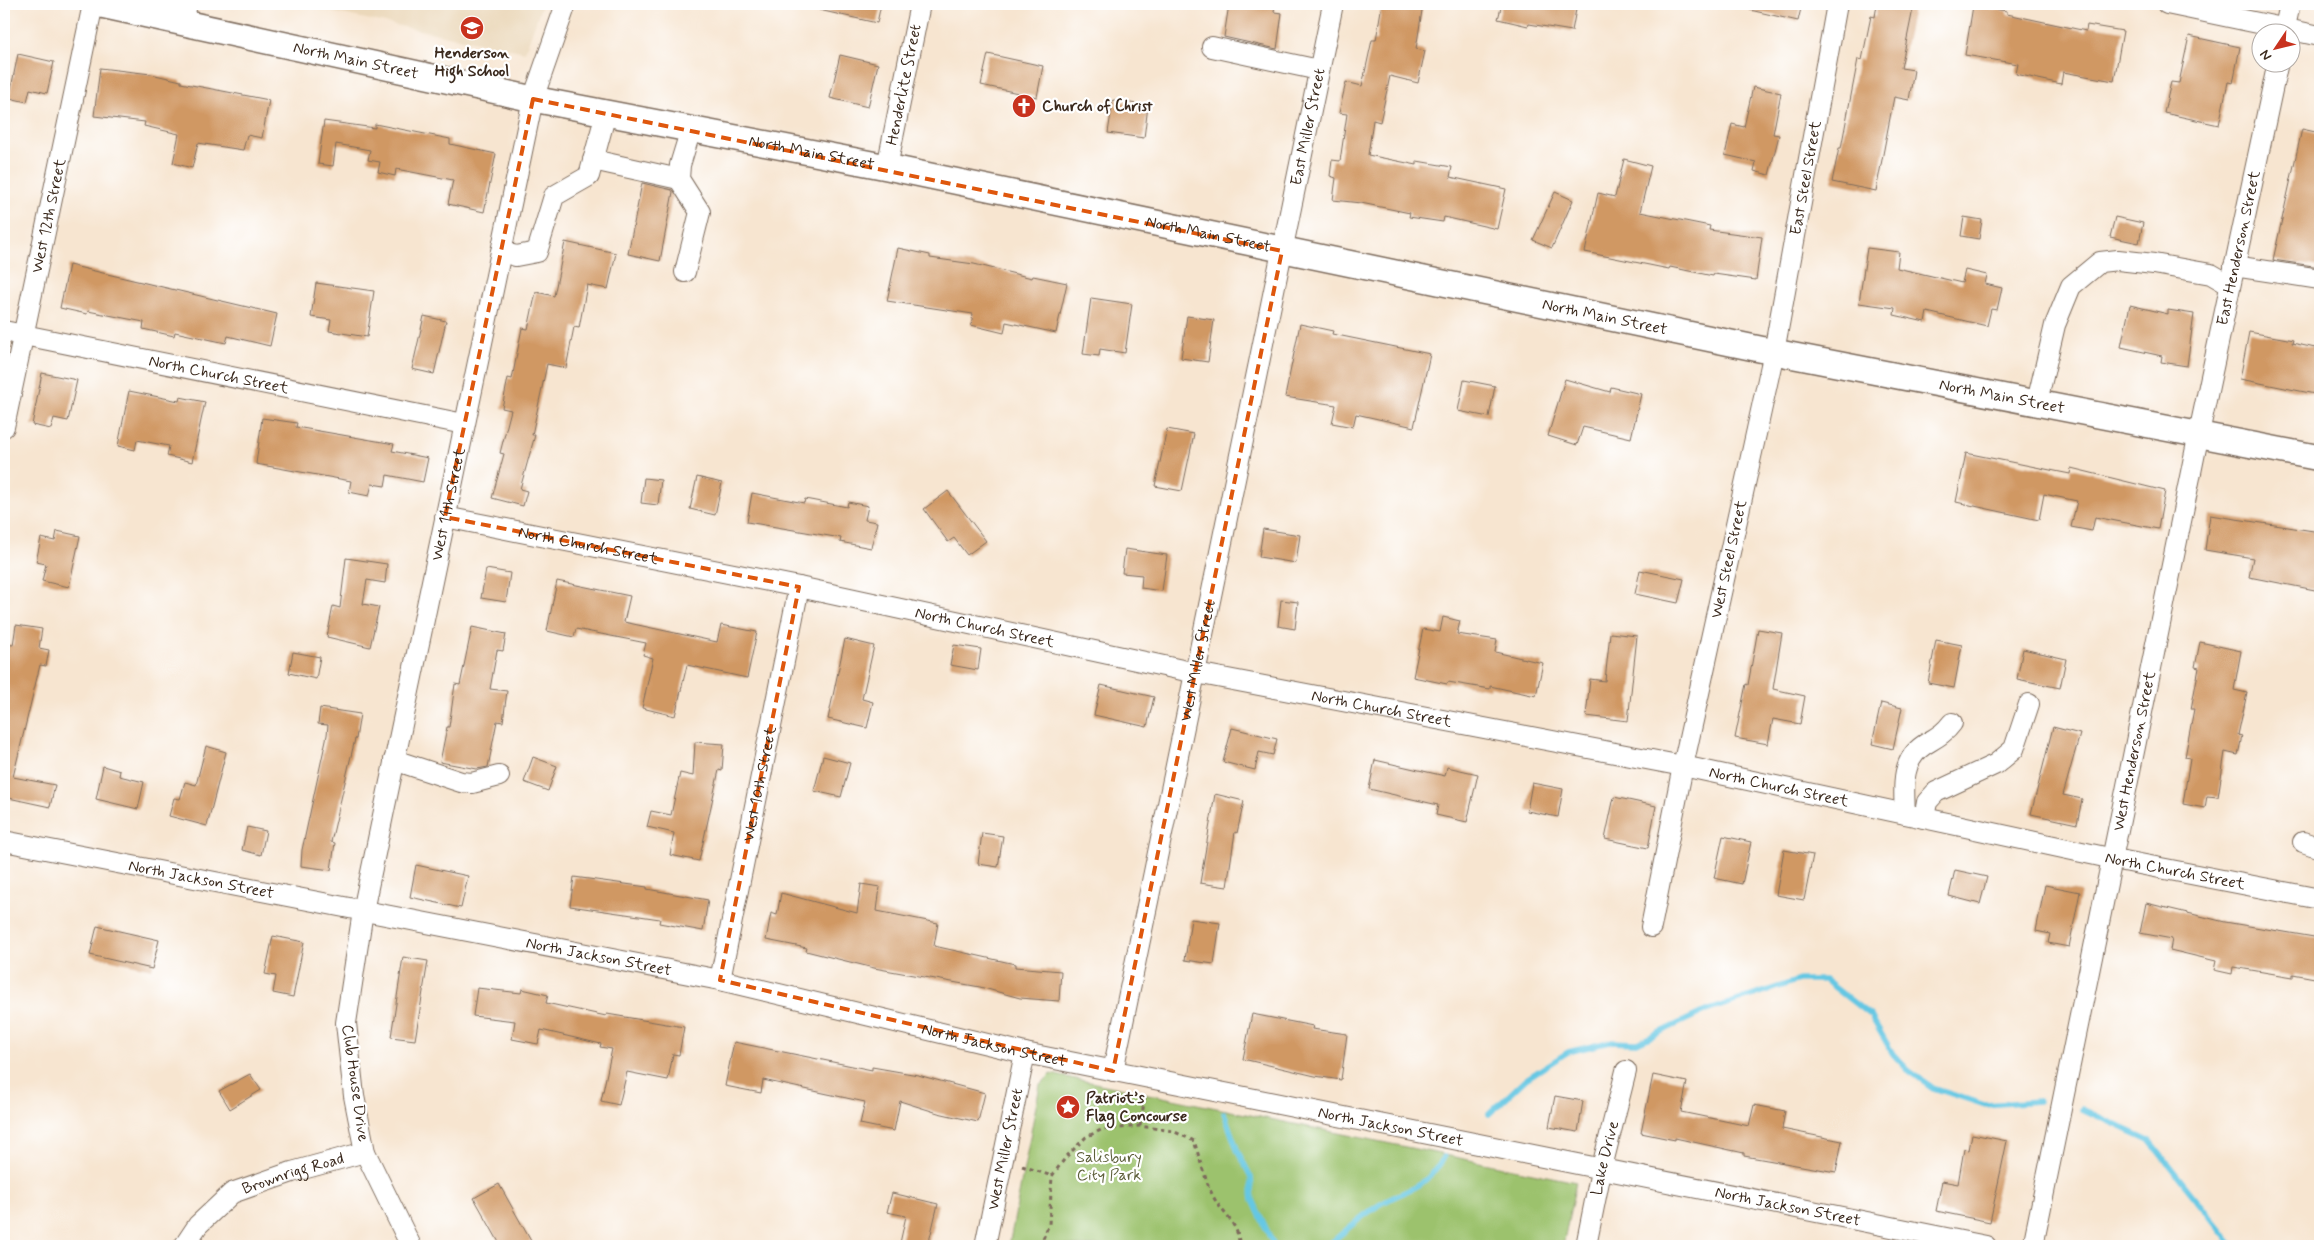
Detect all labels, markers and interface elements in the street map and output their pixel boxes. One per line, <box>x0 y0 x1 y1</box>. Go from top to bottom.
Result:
school or university icon: Henderson High School <box>459 15 485 41</box>
street label: Henderlite Street <box>881 22 926 147</box>
north arrow <box>2252 22 2302 72</box>
street label: North Main Street <box>291 37 421 84</box>
place label: Henderson High School <box>434 43 510 84</box>
text: N <box>2256 46 2276 64</box>
street label: East Miller Street <box>1285 66 1330 187</box>
church icon: Church of Christ <box>1011 93 1037 119</box>
place label: Church of Christ <box>1042 96 1153 117</box>
street label: East Steel Street <box>1785 118 1826 237</box>
street label: North Main Street <box>747 130 877 175</box>
street label: West 12th Street <box>26 156 71 275</box>
street label: East Henderson Street <box>2212 168 2265 327</box>
street label: North Main Street <box>1144 211 1273 257</box>
street label: North Main Street <box>1540 293 1670 340</box>
street label: North Church Street <box>147 350 291 399</box>
street label: North Main Street <box>1937 374 2067 419</box>
street label: West 11th Street <box>426 445 470 563</box>
street label: West Steel Street <box>1705 497 1752 620</box>
street label: North Church Street <box>516 521 661 570</box>
street label: West Miller Street <box>1175 598 1220 723</box>
street label: North Church Street <box>913 602 1057 653</box>
street label: West Henderson Street <box>2107 669 2161 833</box>
street label: North Church Street <box>1310 685 1454 732</box>
street label: West 10th Street <box>738 724 781 843</box>
street label: North Church Street <box>1707 761 1851 812</box>
street label: North Church Street <box>2103 847 2247 895</box>
street label: North Jackson Street <box>127 855 276 904</box>
street label: North Jackson Street <box>524 932 674 981</box>
street label: North Jackson Street <box>920 1018 1069 1072</box>
street label: Club House Drive <box>336 1023 374 1143</box>
street label: West Miller Street <box>982 1086 1028 1212</box>
place label: Patriot’s Flag Concourse <box>1086 1088 1187 1129</box>
place icon: Patriot’s Flag Concourse <box>1055 1094 1081 1120</box>
street label: North Jackson Street <box>1316 1102 1466 1151</box>
street label: Lake Drive <box>1586 1118 1624 1197</box>
park label: Salisbury City Park <box>1076 1147 1142 1186</box>
street label: Brownrigg Road <box>239 1148 346 1199</box>
street label: North Jackson Street <box>1713 1181 1863 1231</box>

